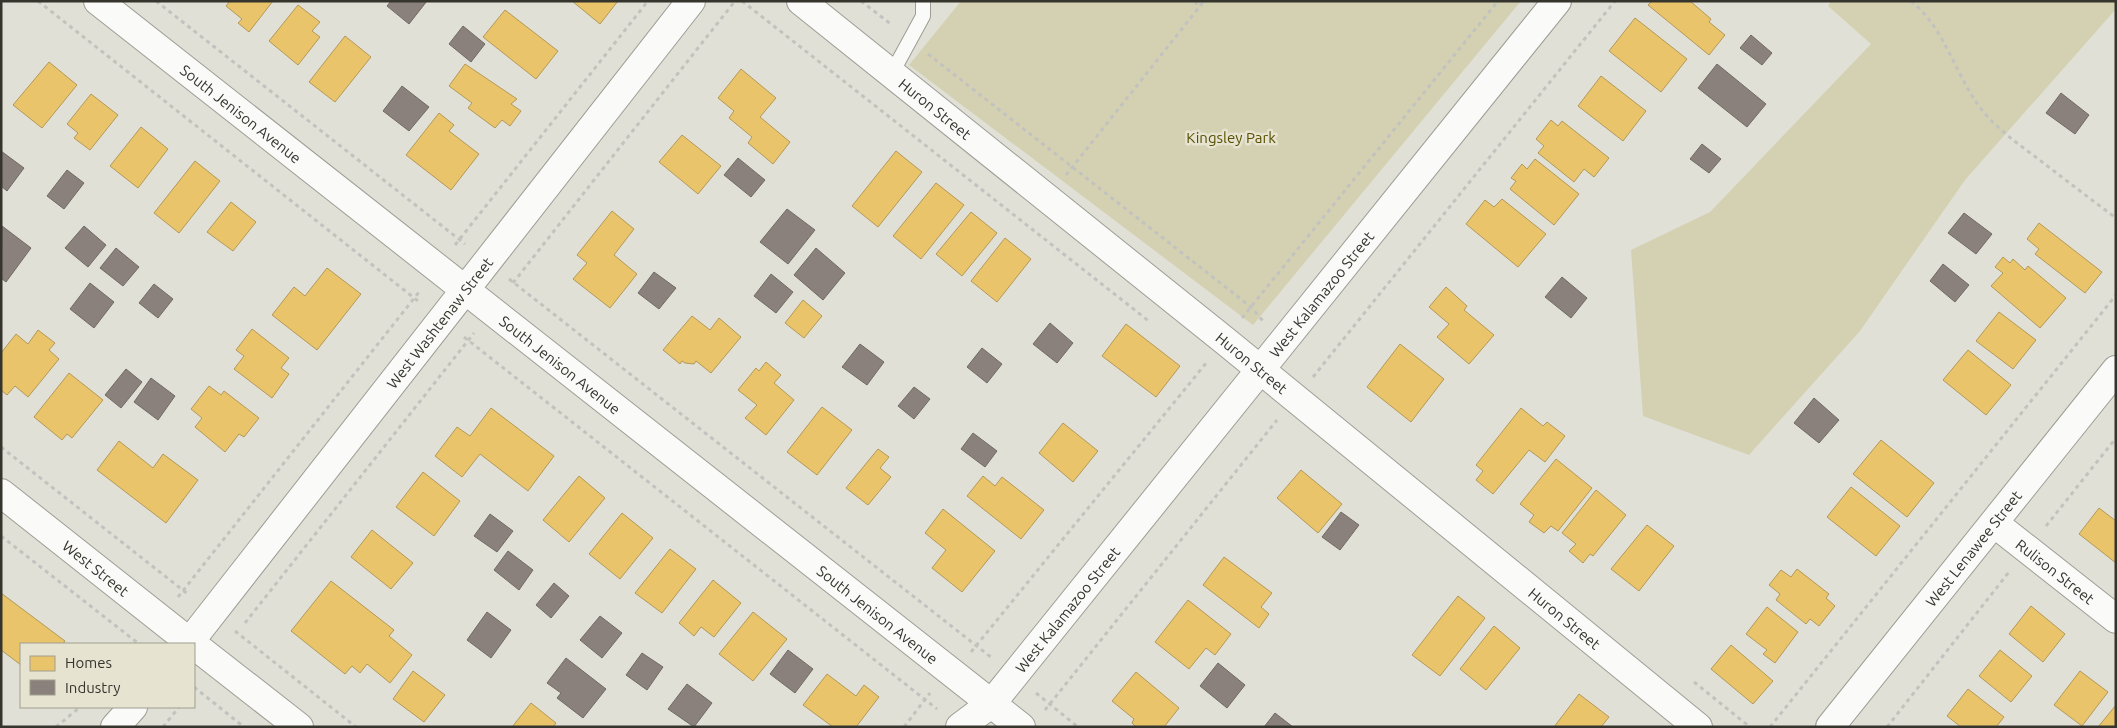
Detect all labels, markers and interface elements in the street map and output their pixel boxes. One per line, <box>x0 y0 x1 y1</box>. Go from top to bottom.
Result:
street label: South Jenison Avenue <box>177 61 305 166</box>
street label: Huron Street <box>896 75 975 143</box>
park label: Kingsley Park <box>1186 129 1276 146</box>
street label: West Kalamazoo Street <box>1265 228 1377 360</box>
street label: West Washtenaw Street <box>383 254 496 392</box>
street label: South Jenison Avenue <box>496 312 624 417</box>
street label: Huron Street <box>1213 328 1291 397</box>
street label: West Lenawee Street <box>1922 487 2025 610</box>
street label: Rulison Street <box>2013 535 2098 607</box>
street label: West Street <box>59 537 133 599</box>
street label: West Kalamazoo Street <box>1011 543 1123 676</box>
street label: South Jenison Avenue <box>814 562 941 667</box>
street label: Huron Street <box>1526 584 1604 653</box>
legend <box>20 643 195 708</box>
text: Homes <box>65 654 112 671</box>
text: Industry <box>65 679 120 696</box>

